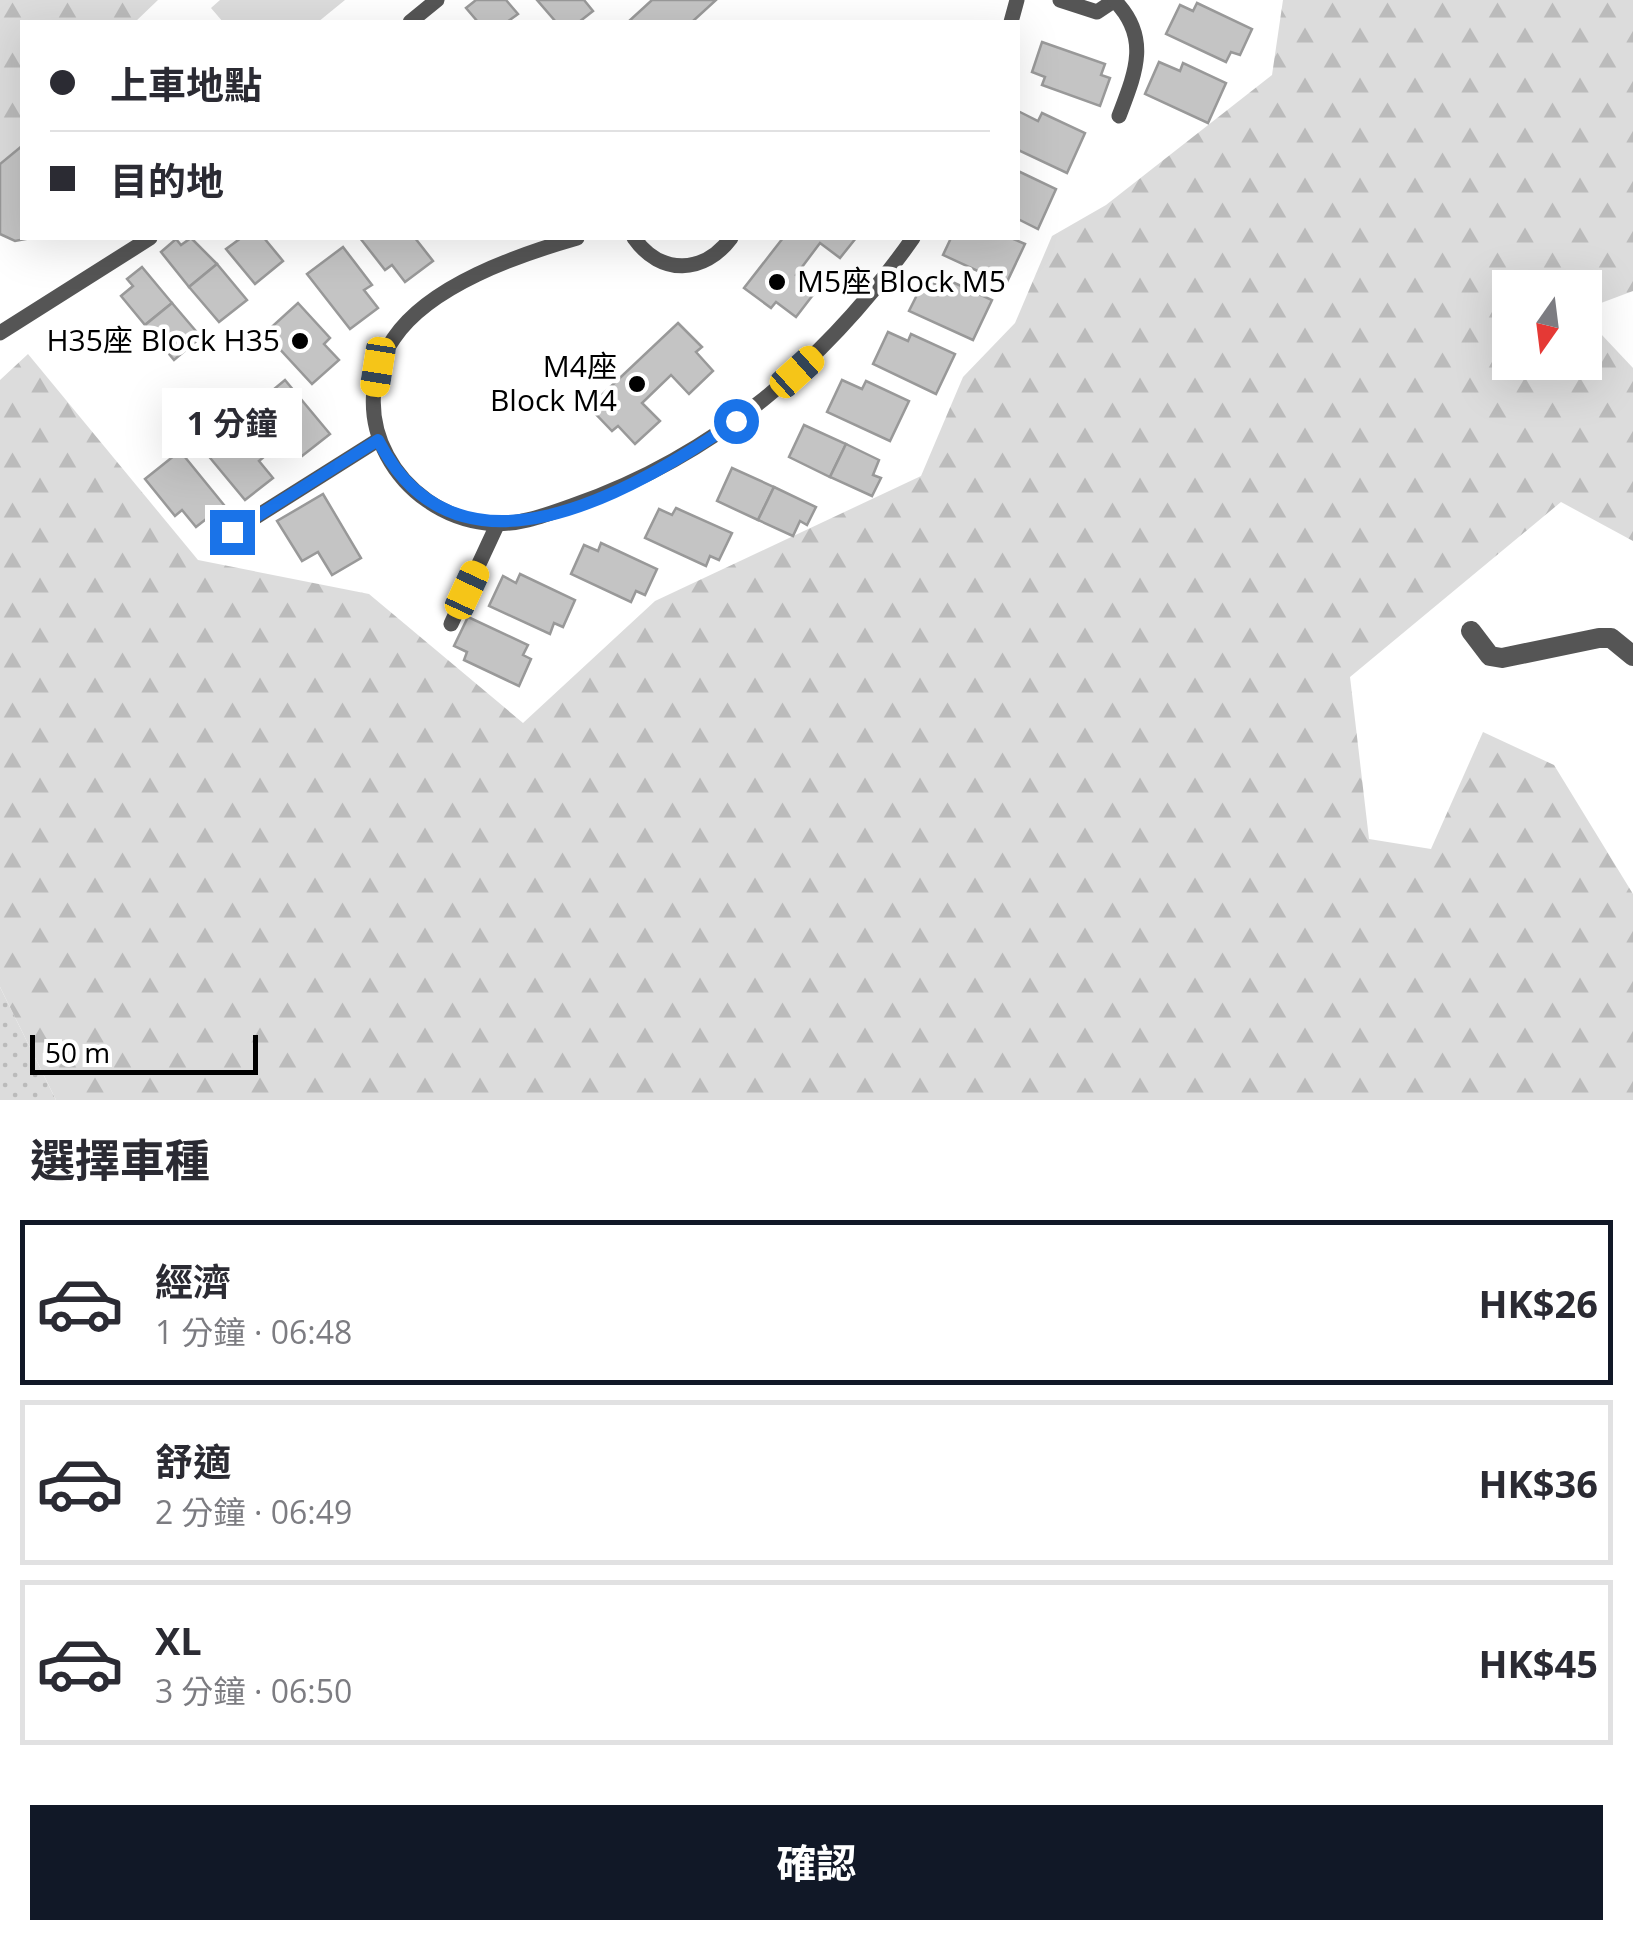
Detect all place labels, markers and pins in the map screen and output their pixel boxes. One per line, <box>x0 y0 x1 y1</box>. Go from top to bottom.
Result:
place label: M5座 Block M5 <box>797 260 1006 301</box>
marker: M5座 Block M5 <box>766 271 788 293</box>
place label: H35座 Block H35 <box>46 319 280 360</box>
marker: H35座 Block H35 <box>289 330 311 352</box>
place label: M4座 Block M4 <box>490 345 617 420</box>
marker: M4座 Block M4 <box>626 373 648 395</box>

